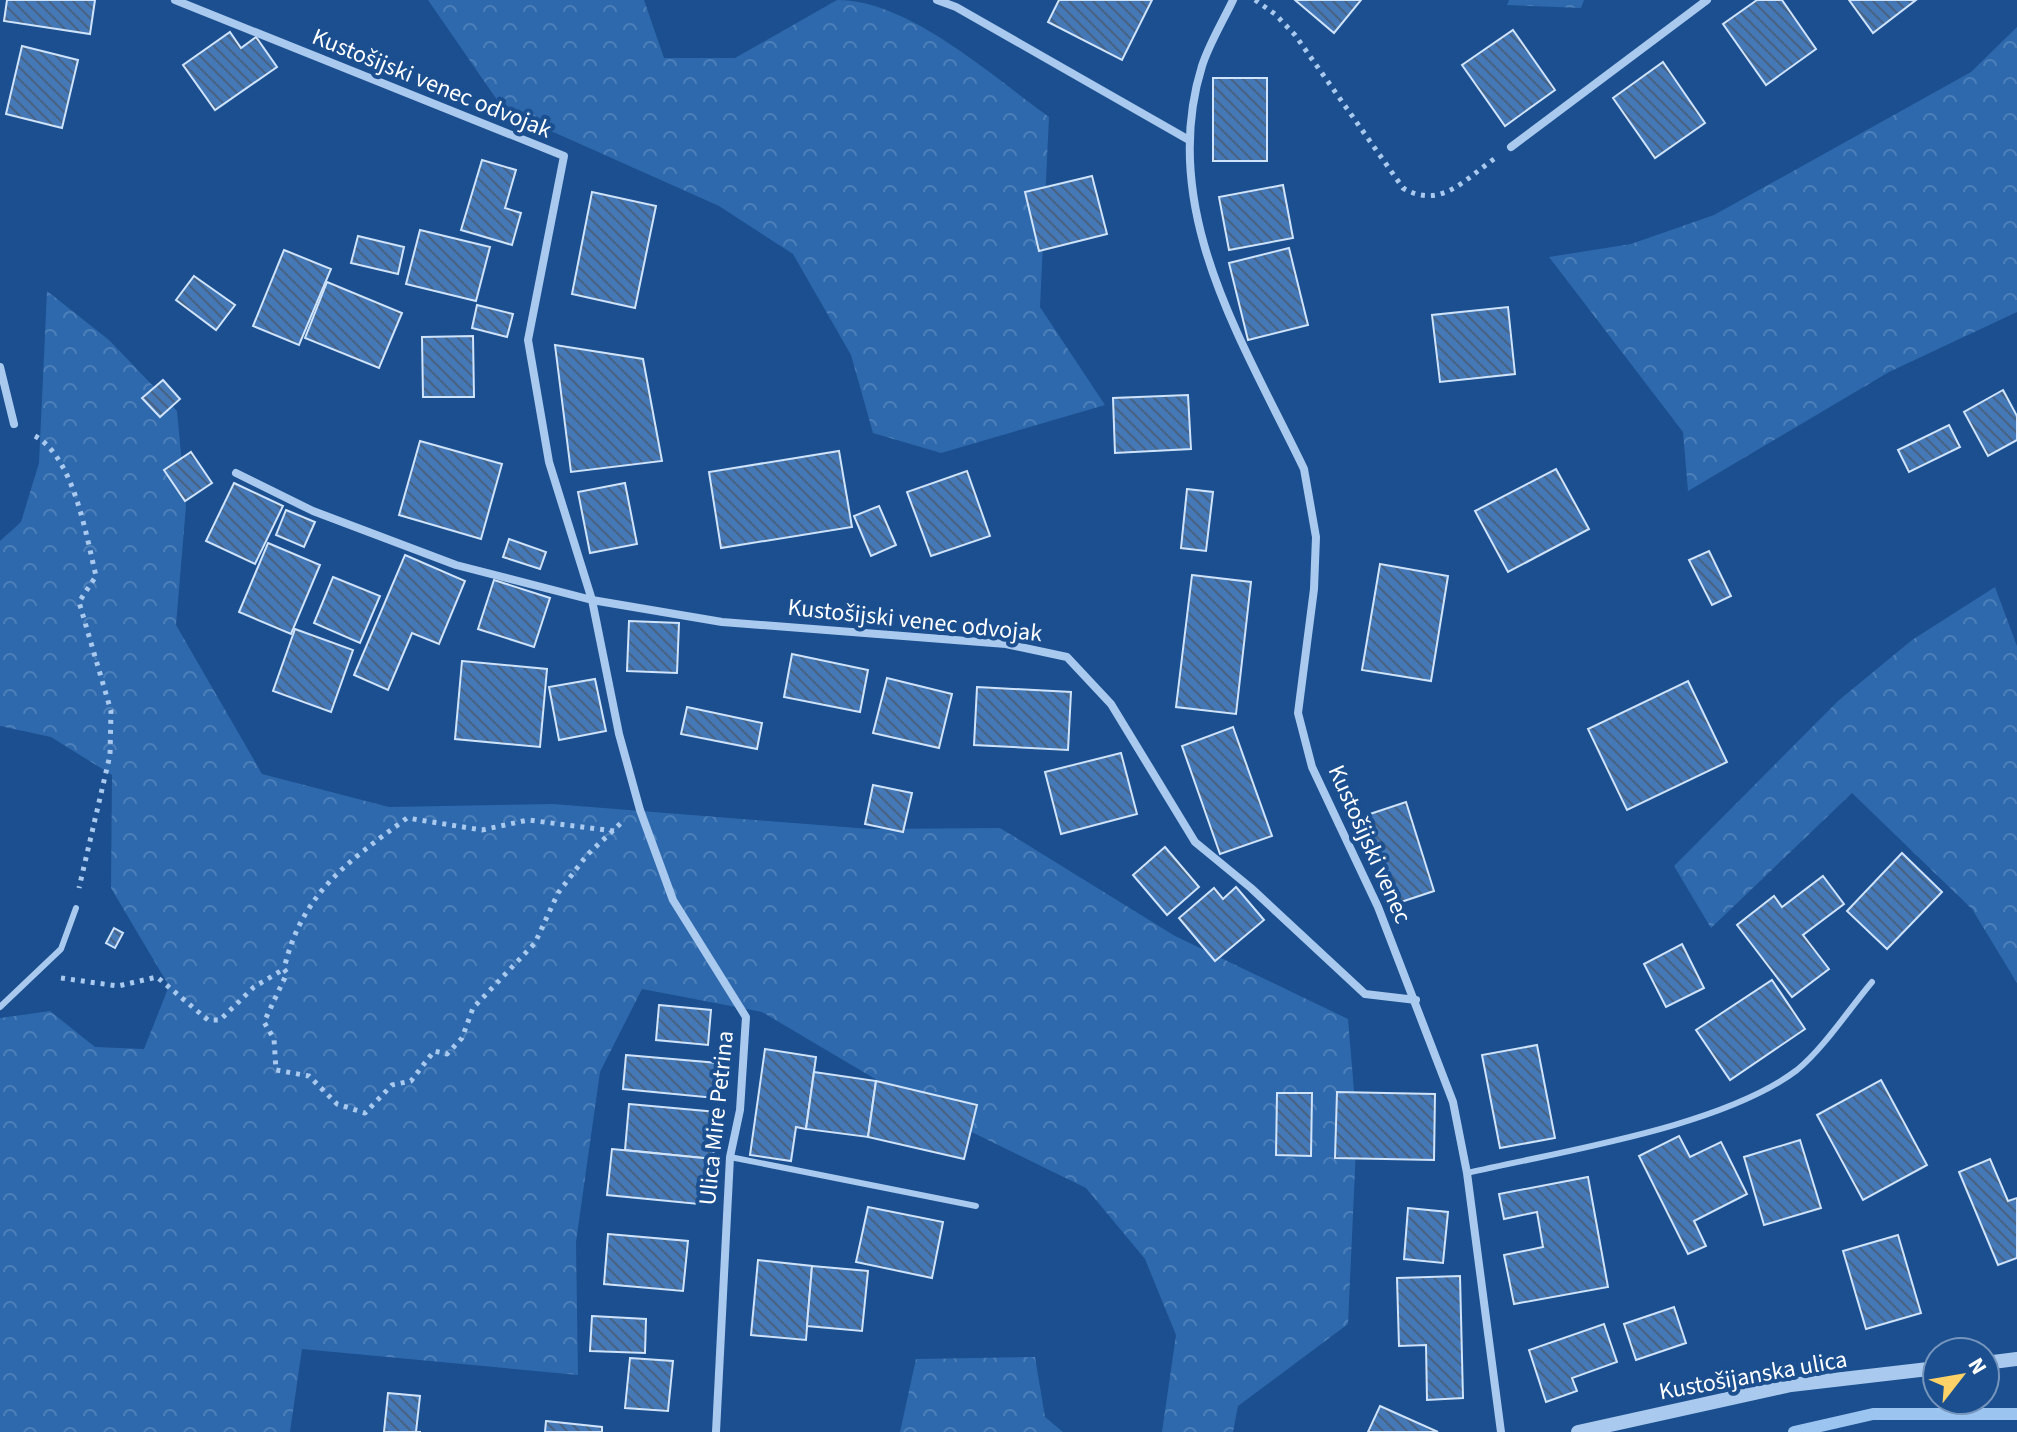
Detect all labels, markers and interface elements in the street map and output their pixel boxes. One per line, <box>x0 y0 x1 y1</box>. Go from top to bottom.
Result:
street label: Kustošijski venec odvojak <box>307 19 557 148</box>
street label: Kustošijski venec odvojak <box>786 590 1044 651</box>
street label: Kustošijski venec <box>1319 759 1420 929</box>
street label: Ulica Mire Petrina <box>690 1029 743 1207</box>
north arrow <box>1921 1336 2001 1416</box>
street label: Kustošijanska ulica <box>1656 1342 1850 1409</box>
text: N <box>1960 1352 1995 1381</box>

